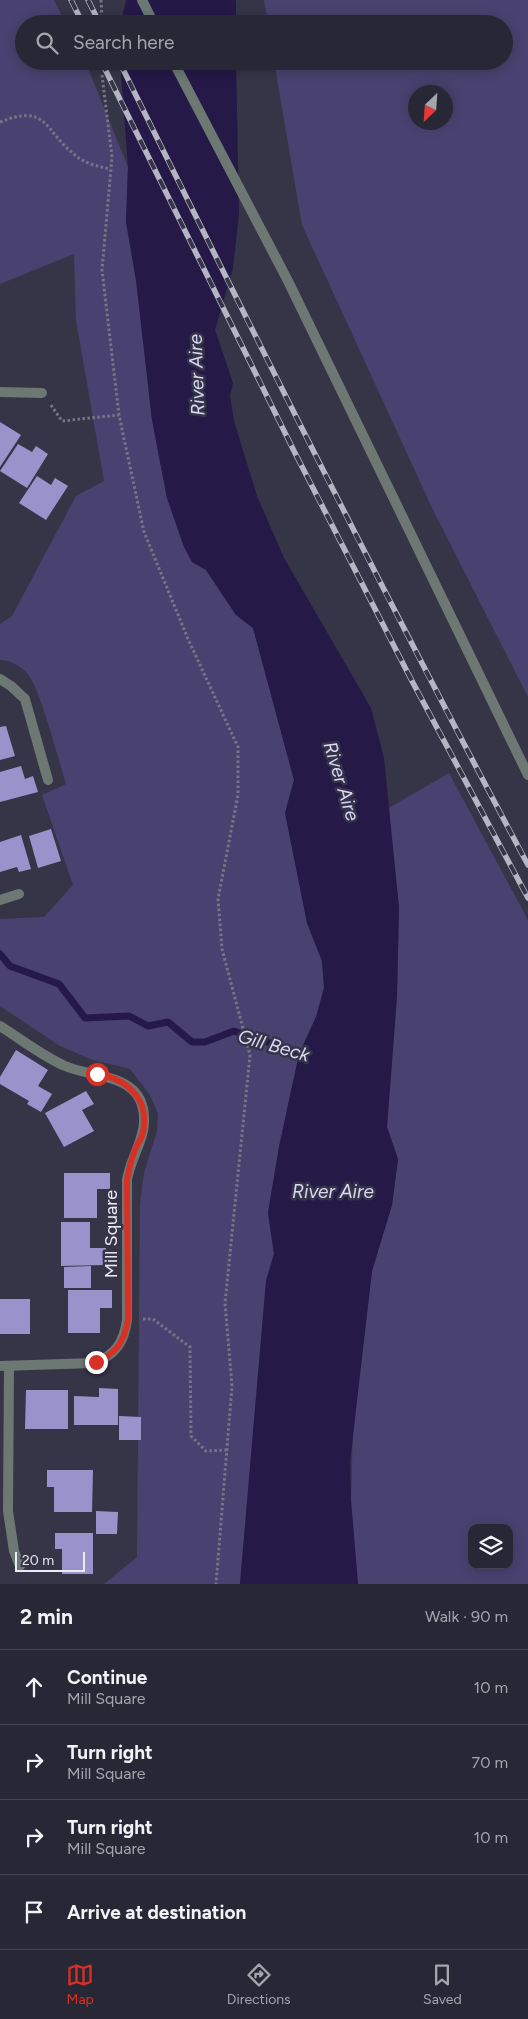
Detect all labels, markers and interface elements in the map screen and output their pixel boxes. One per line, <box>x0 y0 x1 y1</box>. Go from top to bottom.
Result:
search box <box>15 15 513 70</box>
icon: search <box>33 29 61 57</box>
text: Search here <box>73 31 175 54</box>
north arrow <box>408 85 453 130</box>
water label: River Aire <box>184 333 209 416</box>
water label: River Aire <box>319 739 365 824</box>
water label: Gill Beck <box>235 1024 313 1067</box>
route start <box>86 1063 109 1086</box>
water label: River Aire <box>292 1180 374 1203</box>
street label: Mill Square <box>100 1190 122 1278</box>
route end <box>85 1351 108 1374</box>
map controls <box>468 1524 513 1569</box>
button: layers <box>468 1524 513 1569</box>
scale bar <box>15 1549 85 1572</box>
text: 20 m <box>22 1552 54 1569</box>
text: 2 min <box>20 1604 73 1629</box>
text: Walk · 90 m <box>425 1607 508 1626</box>
text: Continue <box>67 1666 147 1689</box>
icon: ahead <box>20 1673 48 1701</box>
text: 10 m <box>474 1678 508 1697</box>
text: Mill Square <box>67 1689 146 1708</box>
text: Turn right <box>67 1741 153 1764</box>
icon: right <box>20 1748 48 1776</box>
text: 70 m <box>472 1753 508 1772</box>
text: Mill Square <box>67 1764 146 1783</box>
text: Turn right <box>67 1816 153 1839</box>
icon: right <box>20 1823 48 1851</box>
text: 10 m <box>474 1828 508 1847</box>
text: Mill Square <box>67 1839 146 1858</box>
icon: arrive <box>20 1898 48 1926</box>
text: Arrive at destination <box>67 1901 246 1924</box>
tab: Map <box>66 1961 94 2008</box>
tab: Directions <box>227 1961 291 2008</box>
tab: Saved <box>423 1961 462 2008</box>

